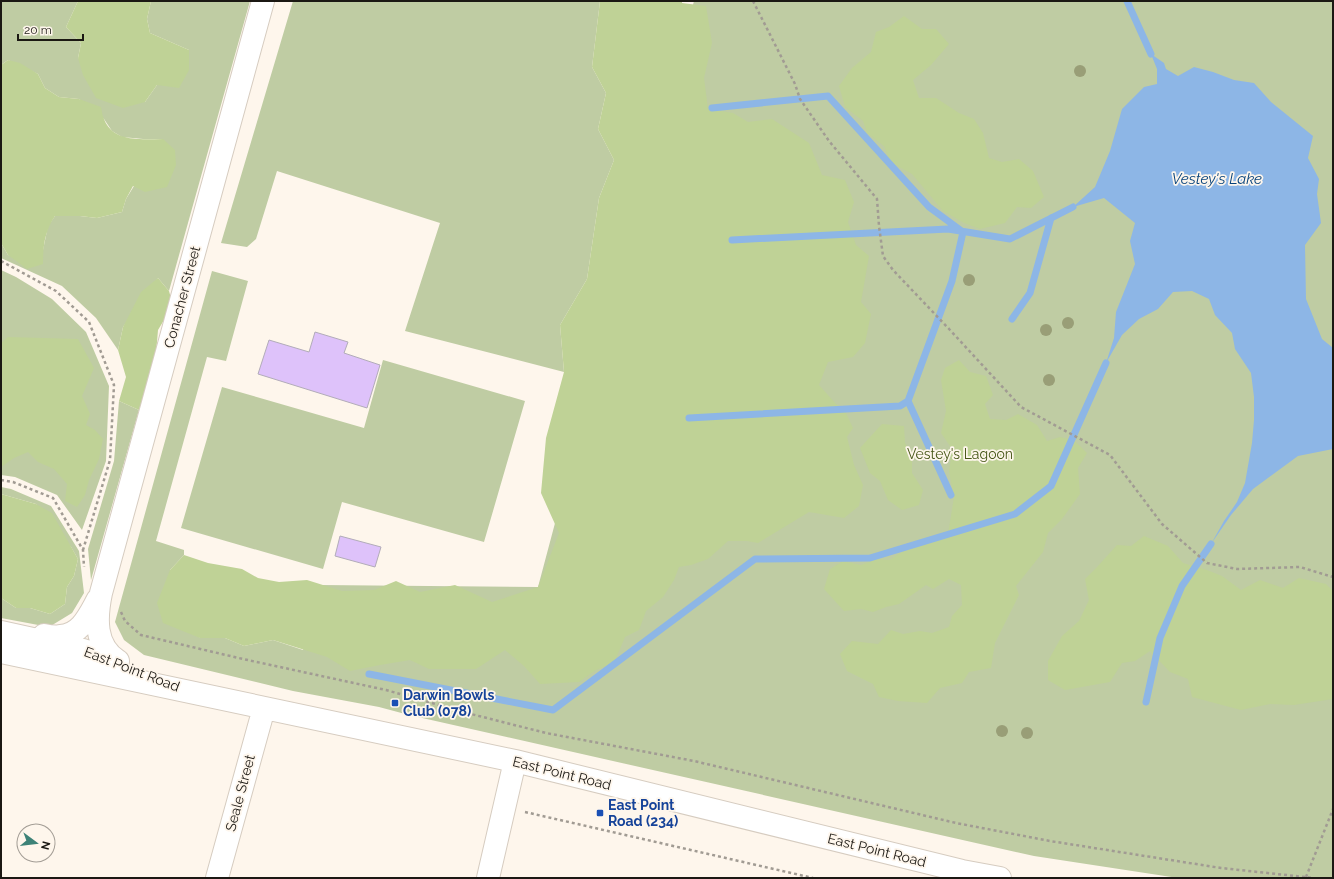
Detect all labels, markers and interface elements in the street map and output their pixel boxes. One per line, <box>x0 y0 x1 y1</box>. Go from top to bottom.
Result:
scale bar <box>18 16 83 42</box>
text: 20 m <box>24 23 52 37</box>
water label: Vestey's Lake <box>1172 170 1262 188</box>
street label: Conacher Street <box>161 244 203 350</box>
park label: Vestey's Lagoon <box>907 446 1013 462</box>
street label: East Point Road <box>82 643 182 695</box>
place label: Darwin Bowls Club (078) <box>403 687 494 719</box>
marker: Darwin Bowls Club (078) <box>390 698 400 708</box>
street label: Seale Street <box>222 753 258 833</box>
street label: East Point Road <box>511 753 613 793</box>
place label: East Point Road (234) <box>608 797 678 829</box>
marker: East Point Road (234) <box>595 808 605 818</box>
north arrow <box>16 823 56 863</box>
street label: East Point Road <box>826 830 928 870</box>
text: N <box>38 840 53 851</box>

